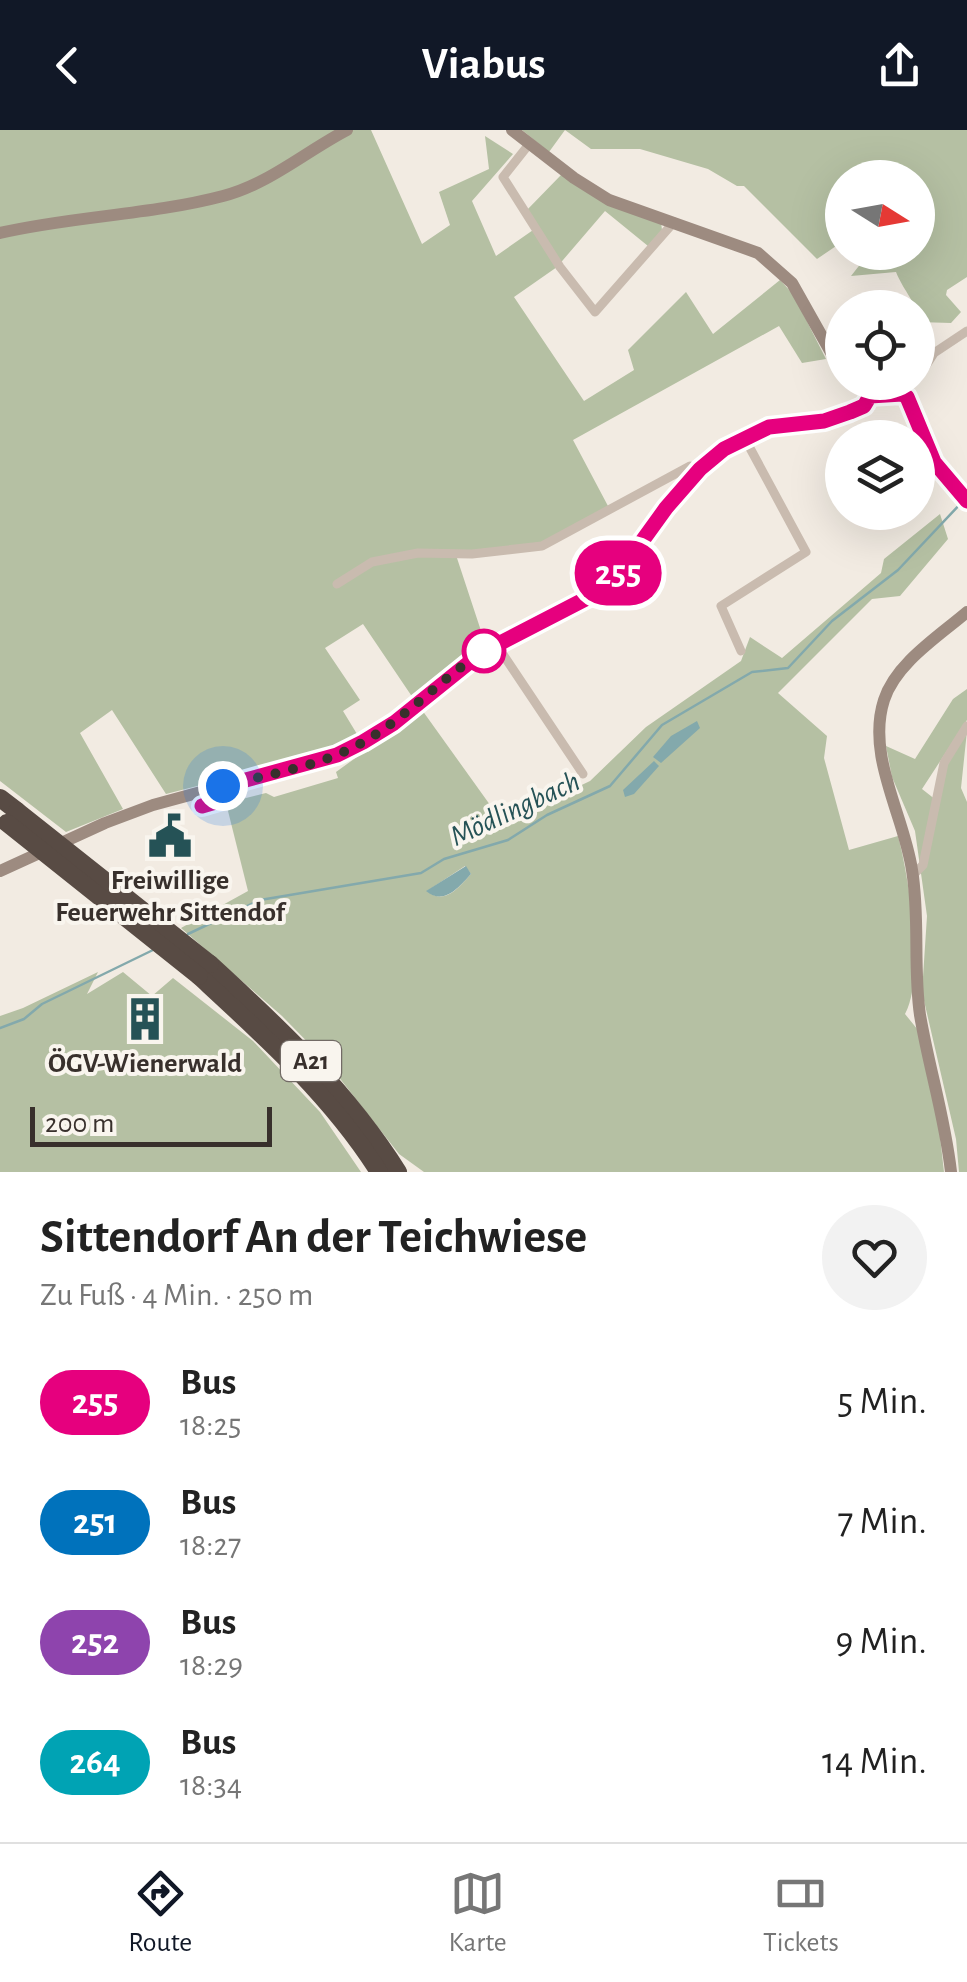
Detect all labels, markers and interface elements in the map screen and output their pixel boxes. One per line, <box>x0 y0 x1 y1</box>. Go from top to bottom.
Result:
icon: back <box>40 38 95 93</box>
icon: share <box>872 38 927 93</box>
text: Viabus <box>421 42 546 87</box>
north arrow <box>825 160 935 270</box>
map controls <box>825 160 935 530</box>
button: locate <box>825 290 935 400</box>
button: layers <box>825 420 935 530</box>
line badge: 255 <box>560 540 676 606</box>
text: 255 <box>595 556 641 591</box>
unlabelled marker <box>463 630 505 672</box>
your location <box>198 761 248 811</box>
water label: Mödlingbach <box>446 766 584 852</box>
public building icon: Freiwillige Feuerwehr Sittendof <box>146 812 194 860</box>
place label: Freiwillige Feuerwehr Sittendof <box>55 867 286 927</box>
building icon: ÖGV-Wienerwald <box>121 995 169 1043</box>
road number: A21 <box>281 1041 341 1081</box>
place label: ÖGV-Wienerwald <box>48 1048 242 1078</box>
scale bar <box>30 1102 272 1146</box>
text: 200 m <box>45 1110 114 1138</box>
button: heart <box>822 1205 927 1310</box>
text: Sittendorf An der Teichwiese <box>40 1214 587 1262</box>
text: Zu Fuß · 4 Min. · 250 m <box>40 1279 313 1311</box>
text: Bus <box>180 1364 236 1402</box>
text: 5 Min. <box>837 1383 927 1421</box>
text: 255 <box>72 1385 118 1420</box>
text: 18:25 <box>180 1409 241 1441</box>
text: Bus <box>180 1484 236 1522</box>
text: 7 Min. <box>837 1503 927 1541</box>
text: 251 <box>73 1505 117 1540</box>
text: 18:27 <box>180 1529 241 1561</box>
text: Bus <box>180 1604 236 1642</box>
text: 9 Min. <box>835 1623 927 1661</box>
text: 252 <box>71 1625 119 1660</box>
text: 18:29 <box>180 1649 243 1681</box>
text: Bus <box>180 1724 236 1762</box>
text: 14 Min. <box>822 1743 927 1781</box>
text: 264 <box>70 1745 121 1780</box>
text: 18:34 <box>180 1769 242 1801</box>
tab: Route <box>128 1866 192 1960</box>
tab: Karte <box>449 1866 507 1960</box>
tab: Tickets <box>763 1866 839 1960</box>

